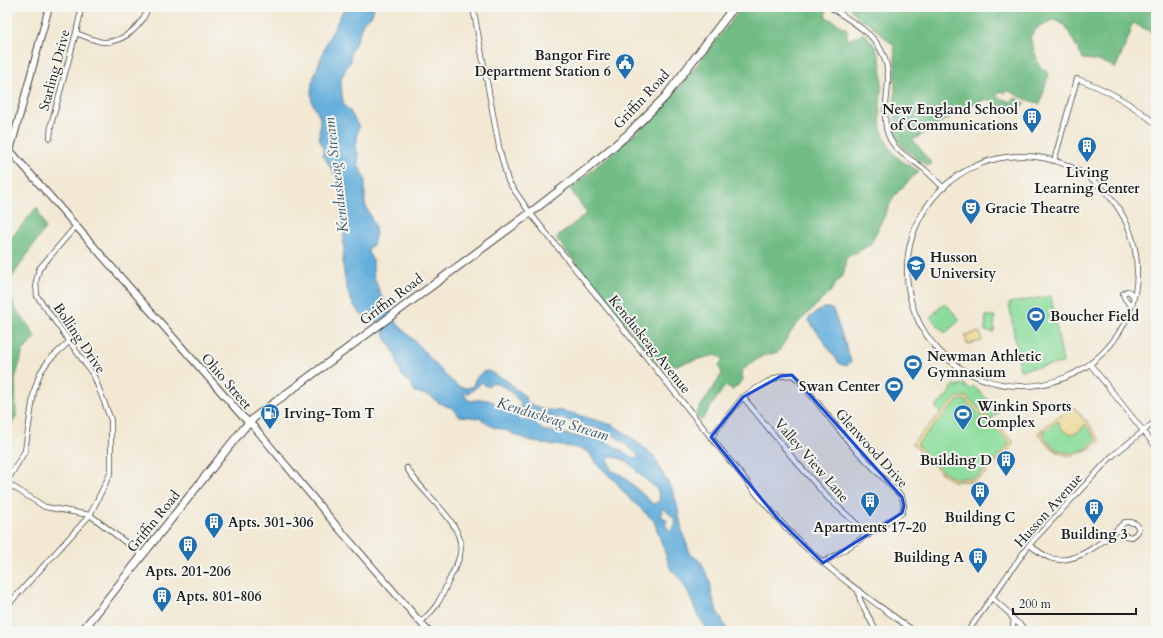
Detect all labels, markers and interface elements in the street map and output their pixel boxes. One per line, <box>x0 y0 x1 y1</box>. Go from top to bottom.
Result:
street label: Starling Drive <box>34 27 74 113</box>
place label: Bangor Fire Department Station 6 <box>475 46 611 81</box>
public building icon: Bangor Fire Department Station 6 <box>614 52 636 80</box>
street label: Griffin Road <box>609 65 674 133</box>
place label: New England School of Communications <box>882 100 1018 135</box>
building icon: New England School of Communications <box>1021 106 1043 134</box>
water label: Kenduskeag Stream <box>319 115 353 234</box>
building icon: Living Learning Center <box>1076 135 1098 163</box>
place label: Living Learning Center <box>1034 163 1140 198</box>
theatre icon: Gracie Theatre <box>960 197 982 225</box>
place label: Gracie Theatre <box>985 199 1080 218</box>
place label: Husson University <box>930 248 996 283</box>
school or university icon: Husson University <box>905 254 927 282</box>
street label: Griffin Road <box>356 269 427 329</box>
street label: Kenduskeag Avenue <box>604 291 695 397</box>
street label: Bolling Drive <box>49 299 110 377</box>
sports icon: Boucher Field <box>1025 305 1047 333</box>
place label: Boucher Field <box>1050 307 1139 326</box>
place label: Newman Athletic Gymnasium <box>927 347 1042 382</box>
street label: Ohio Street <box>197 349 257 414</box>
sports icon: Newman Athletic Gymnasium <box>902 353 924 381</box>
sports icon: Swan Center <box>883 375 905 403</box>
place label: Swan Center <box>799 377 880 396</box>
water label: Kenduskeag Stream <box>494 392 612 446</box>
place label: Winkin Sports Complex <box>976 397 1072 432</box>
fuel station icon: Irving-Tom T <box>259 402 281 430</box>
sports icon: Winkin Sports Complex <box>952 403 974 431</box>
place label: Irving-Tom T <box>284 404 375 423</box>
street label: Glenwood Drive <box>831 405 912 492</box>
street label: Valley View Lane <box>770 414 853 506</box>
building icon: Building D <box>995 449 1017 477</box>
place label: Building D <box>920 451 992 470</box>
street label: Husson Avenue <box>1010 469 1087 551</box>
building icon: Building C <box>969 480 991 508</box>
street label: Griffin Road <box>122 486 185 556</box>
building icon: Apartments 17-20 <box>859 490 881 518</box>
building icon: Building 3 <box>1083 497 1105 525</box>
place label: Building C <box>945 508 1016 527</box>
building icon: Apts. 301-306 <box>203 511 225 539</box>
place label: Apts. 301-306 <box>228 513 314 532</box>
place label: Apartments 17-20 <box>814 518 926 537</box>
place label: Building 3 <box>1060 525 1128 544</box>
building icon: Apts. 201-206 <box>177 534 199 562</box>
building icon: Building A <box>967 546 989 574</box>
place label: Building A <box>893 548 964 567</box>
place label: Apts. 201-206 <box>145 562 231 581</box>
building icon: Apts. 801-806 <box>151 585 173 613</box>
place label: Apts. 801-806 <box>176 587 262 606</box>
scale bar <box>1013 590 1136 616</box>
text: 200 m <box>1019 596 1052 612</box>

